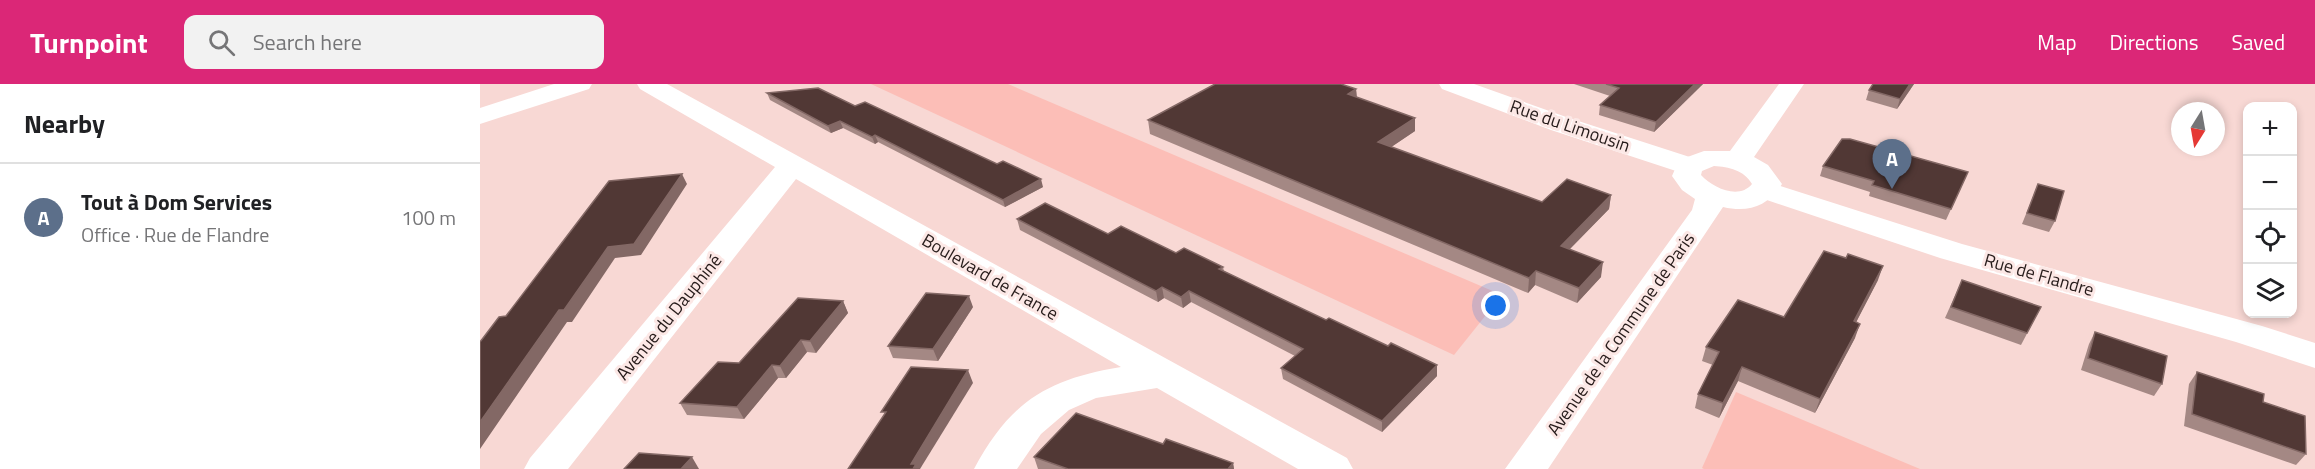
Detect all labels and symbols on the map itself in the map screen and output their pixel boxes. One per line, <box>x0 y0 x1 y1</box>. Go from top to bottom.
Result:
street label: Rue du Limousin <box>1507 92 1634 159</box>
north arrow <box>2171 102 2225 156</box>
pin: A <box>1872 140 1912 189</box>
street label: Boulevard de France <box>917 226 1064 327</box>
street label: Avenue de la Commune de Paris <box>1540 227 1701 441</box>
street label: Rue de Flandre <box>1981 246 2097 303</box>
street label: Avenue du Dauphiné <box>609 248 728 386</box>
your location <box>1481 291 1510 320</box>

